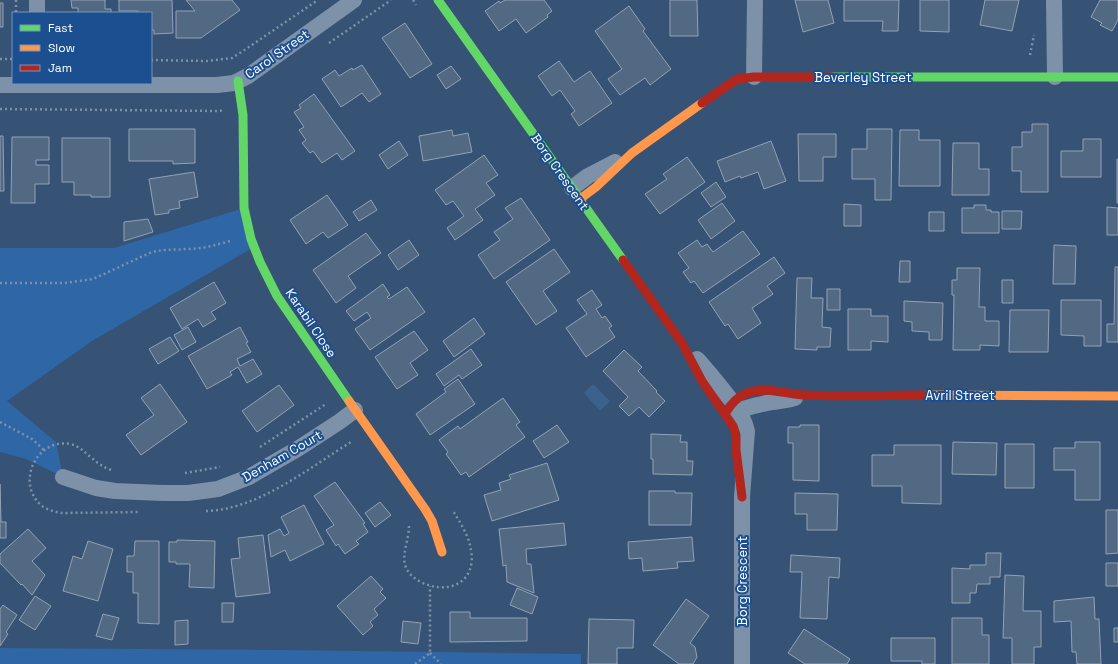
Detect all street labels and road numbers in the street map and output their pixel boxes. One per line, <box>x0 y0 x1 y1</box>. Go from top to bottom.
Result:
street label: Carol Street <box>241 26 313 82</box>
street label: Beverley Street <box>814 69 912 86</box>
street label: Borg Crescent <box>527 130 593 214</box>
street label: Karabil Close <box>282 285 340 361</box>
street label: Avril Street <box>925 387 995 404</box>
street label: Denham Court <box>239 426 325 486</box>
street label: Borg Crescent <box>734 536 751 626</box>

